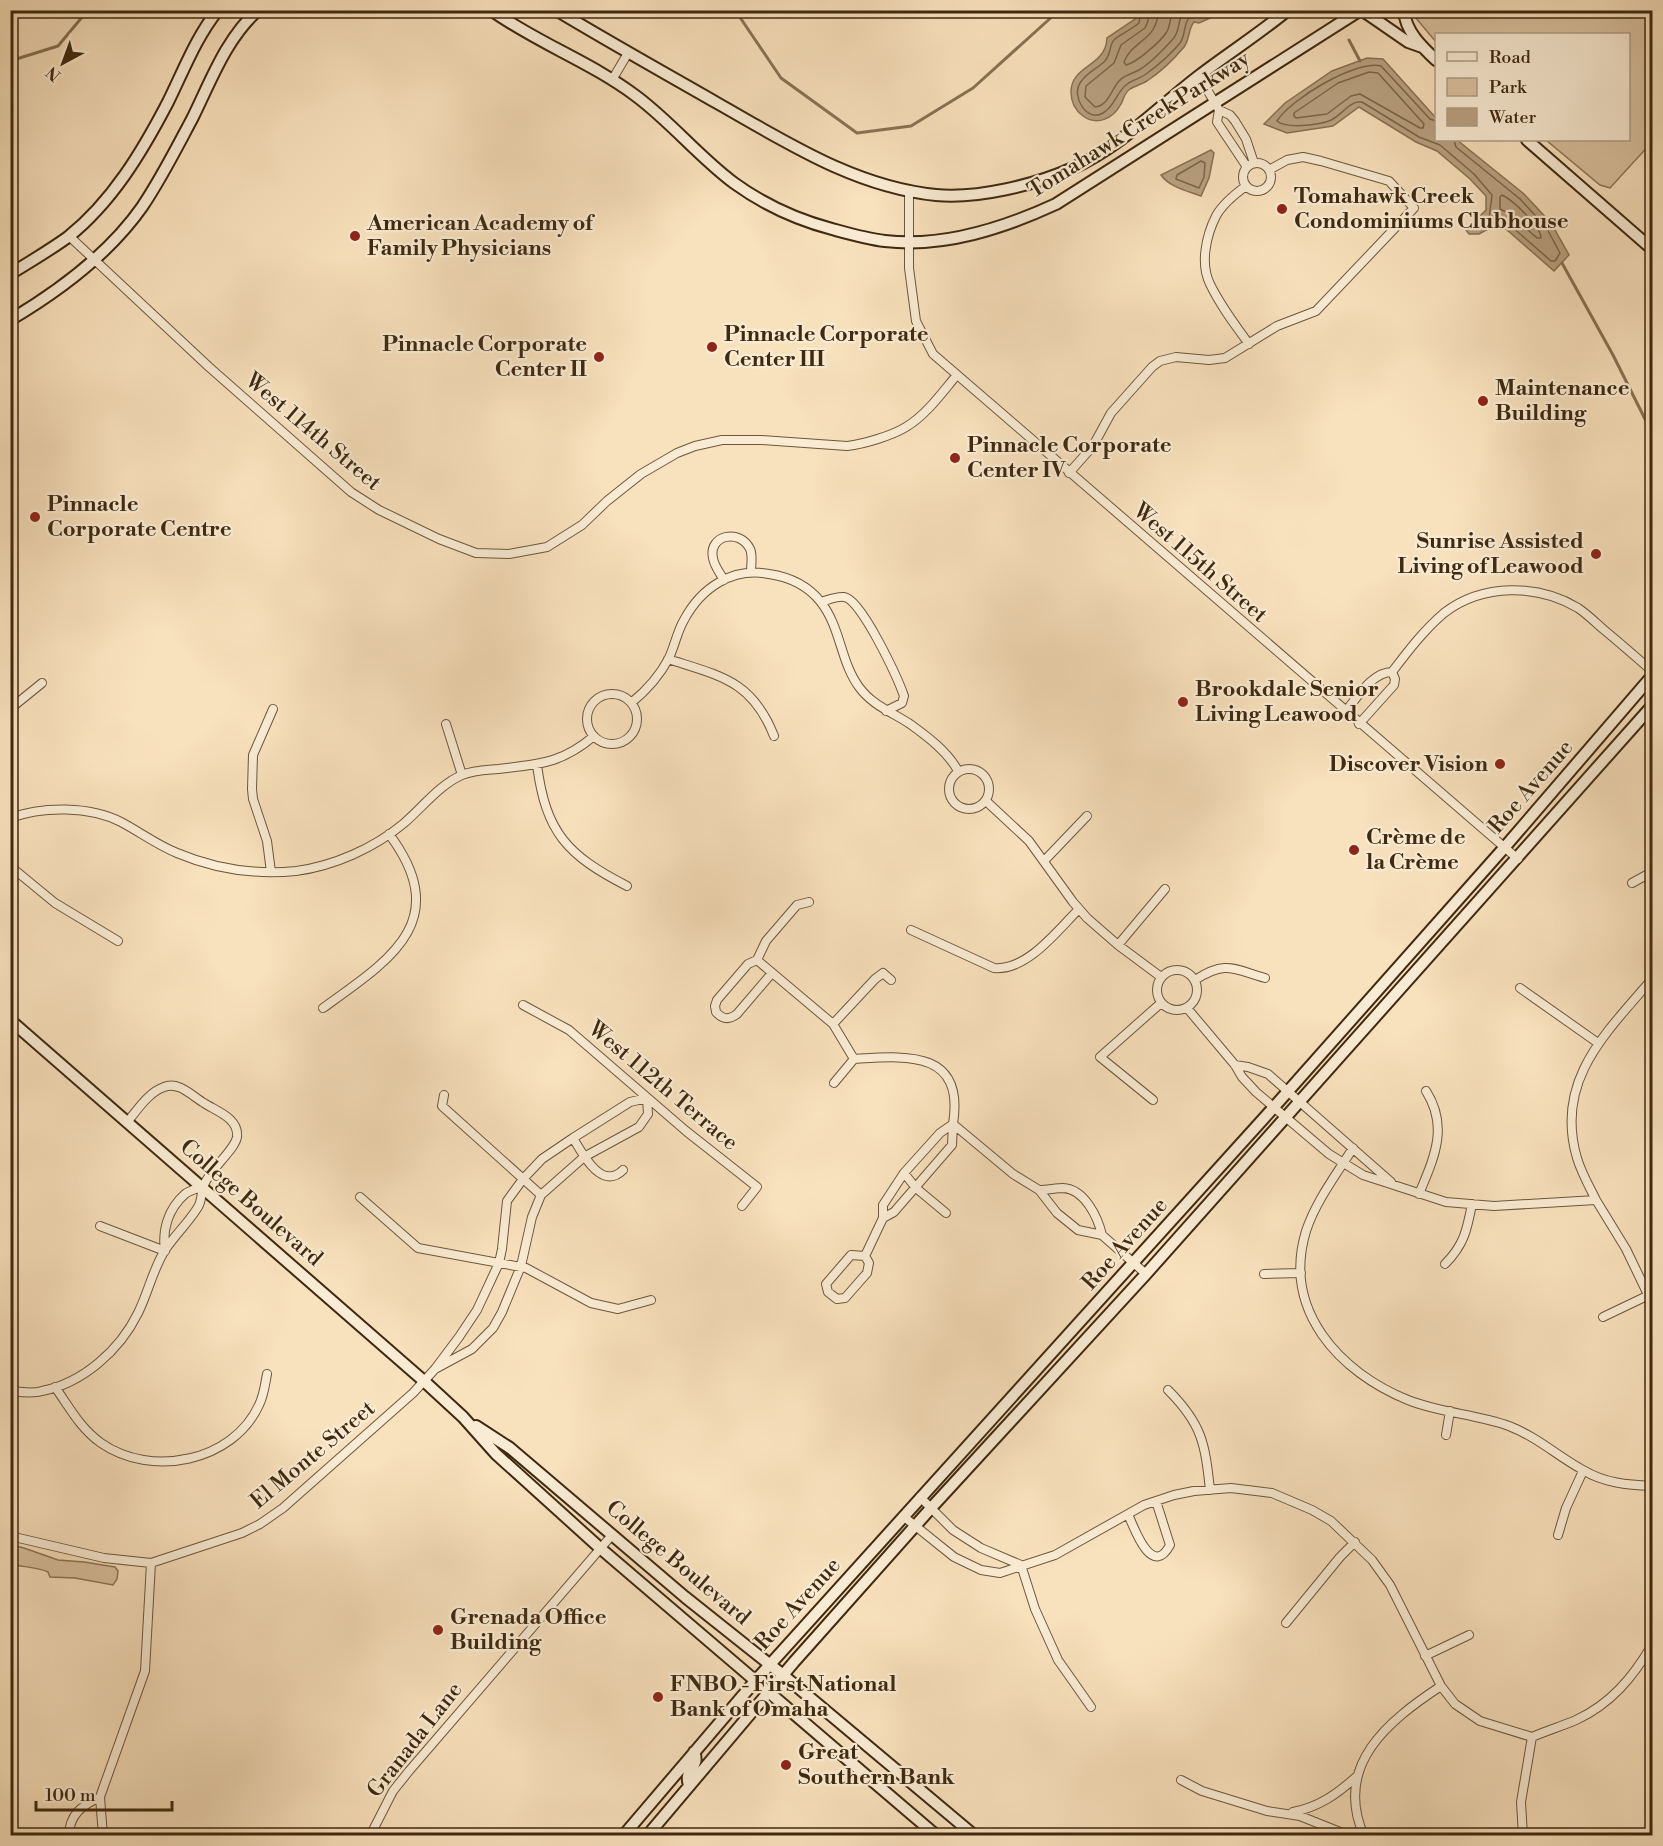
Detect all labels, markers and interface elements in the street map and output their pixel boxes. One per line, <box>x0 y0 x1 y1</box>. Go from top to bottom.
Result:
north arrow <box>33 33 93 93</box>
legend <box>1435 33 1630 141</box>
street label: Tomahawk Creek Parkway <box>1023 45 1255 205</box>
text: Road <box>1489 46 1532 69</box>
text: N <box>42 62 65 85</box>
text: Park <box>1489 76 1528 99</box>
text: Water <box>1488 106 1537 129</box>
place label: Tomahawk Creek Condominiums Clubhouse <box>1294 183 1569 235</box>
marker: Tomahawk Creek Condominiums Clubhouse <box>1275 202 1289 216</box>
place label: American Academy of Family Physicians <box>366 210 596 262</box>
marker: American Academy of Family Physicians <box>348 229 362 243</box>
place label: Pinnacle Corporate Center III <box>724 321 929 373</box>
place label: Pinnacle Corporate Center II <box>382 331 588 383</box>
marker: Pinnacle Corporate Center III <box>705 340 719 354</box>
marker: Pinnacle Corporate Center II <box>592 350 606 364</box>
street label: West 114th Street <box>239 367 387 497</box>
place label: Maintenance Building <box>1495 375 1630 427</box>
marker: Maintenance Building <box>1476 394 1490 408</box>
place label: Pinnacle Corporate Center IV <box>967 432 1172 484</box>
marker: Pinnacle Corporate Center IV <box>948 451 962 465</box>
place label: Pinnacle Corporate Centre <box>47 491 232 543</box>
street label: West 115th Street <box>1127 497 1273 629</box>
marker: Pinnacle Corporate Centre <box>28 510 42 524</box>
place label: Sunrise Assisted Living of Leawood <box>1397 528 1584 580</box>
marker: Sunrise Assisted Living of Leawood <box>1589 547 1603 561</box>
place label: Brookdale Senior Living Leawood <box>1195 676 1379 728</box>
marker: Brookdale Senior Living Leawood <box>1176 695 1190 709</box>
street label: Roe Avenue <box>1483 735 1579 839</box>
place label: Discover Vision <box>1329 751 1488 778</box>
marker: Discover Vision <box>1493 757 1507 771</box>
place label: Crème de la Crème <box>1366 824 1466 876</box>
marker: Crème de la Crème <box>1347 843 1361 857</box>
street label: West 112th Terrace <box>582 1015 743 1157</box>
street label: College Boulevard <box>174 1134 328 1273</box>
street label: Roe Avenue <box>1076 1192 1174 1296</box>
street label: El Monte Street <box>245 1395 381 1515</box>
street label: College Boulevard <box>600 1495 756 1632</box>
street label: Roe Avenue <box>749 1552 847 1656</box>
place label: Grenada Office Building <box>450 1604 607 1656</box>
marker: Grenada Office Building <box>431 1623 445 1637</box>
place label: FNBO - First National Bank of Omaha <box>670 1671 896 1723</box>
street label: Granada Lane <box>362 1677 468 1803</box>
marker: FNBO - First National Bank of Omaha <box>651 1690 665 1704</box>
place label: Great Southern Bank <box>798 1739 955 1791</box>
marker: Great Southern Bank <box>779 1758 793 1772</box>
scale bar <box>36 1774 172 1812</box>
text: 100 m <box>45 1784 96 1807</box>

